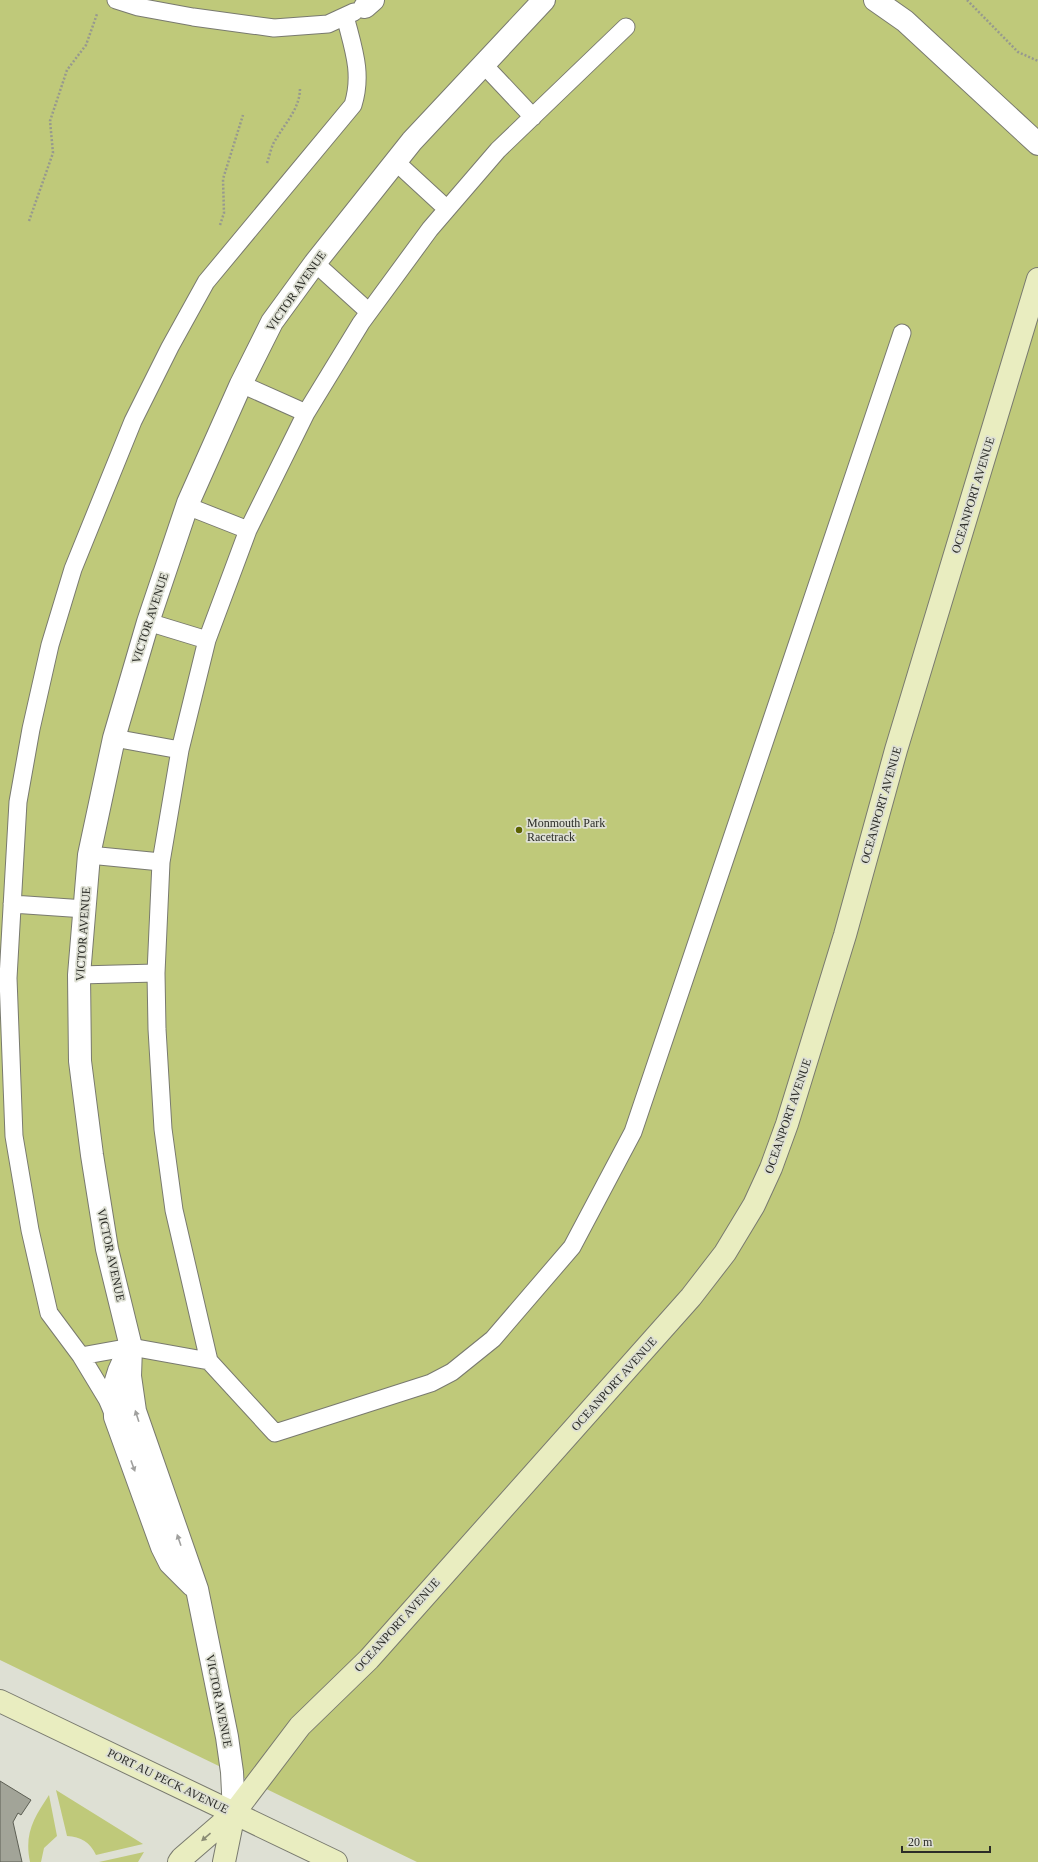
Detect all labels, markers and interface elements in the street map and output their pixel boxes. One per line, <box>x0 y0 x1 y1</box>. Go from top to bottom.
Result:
street label: VICTOR AVENUE <box>263 248 329 334</box>
street label: OCEANPORT AVENUE <box>949 435 997 555</box>
street label: VICTOR AVENUE <box>129 571 171 665</box>
street label: OCEANPORT AVENUE <box>858 745 904 865</box>
place label: Monmouth Park Racetrack <box>527 816 605 844</box>
marker: Monmouth Park Racetrack <box>514 825 524 835</box>
street label: VICTOR AVENUE <box>73 886 93 982</box>
street label: OCEANPORT AVENUE <box>762 1056 814 1176</box>
street label: VICTOR AVENUE <box>94 1207 128 1303</box>
street label: OCEANPORT AVENUE <box>568 1334 660 1434</box>
one-way arrow <box>134 1410 140 1422</box>
one-way arrow <box>130 1461 136 1473</box>
one-way arrow <box>176 1533 182 1545</box>
street label: OCEANPORT AVENUE <box>351 1575 443 1675</box>
street label: VICTOR AVENUE <box>203 1653 235 1749</box>
street label: PORT AU PECK AVENUE <box>105 1746 231 1816</box>
scale bar <box>902 1828 990 1854</box>
one-way arrow <box>201 1832 211 1842</box>
text: 20 m <box>908 1835 933 1849</box>

